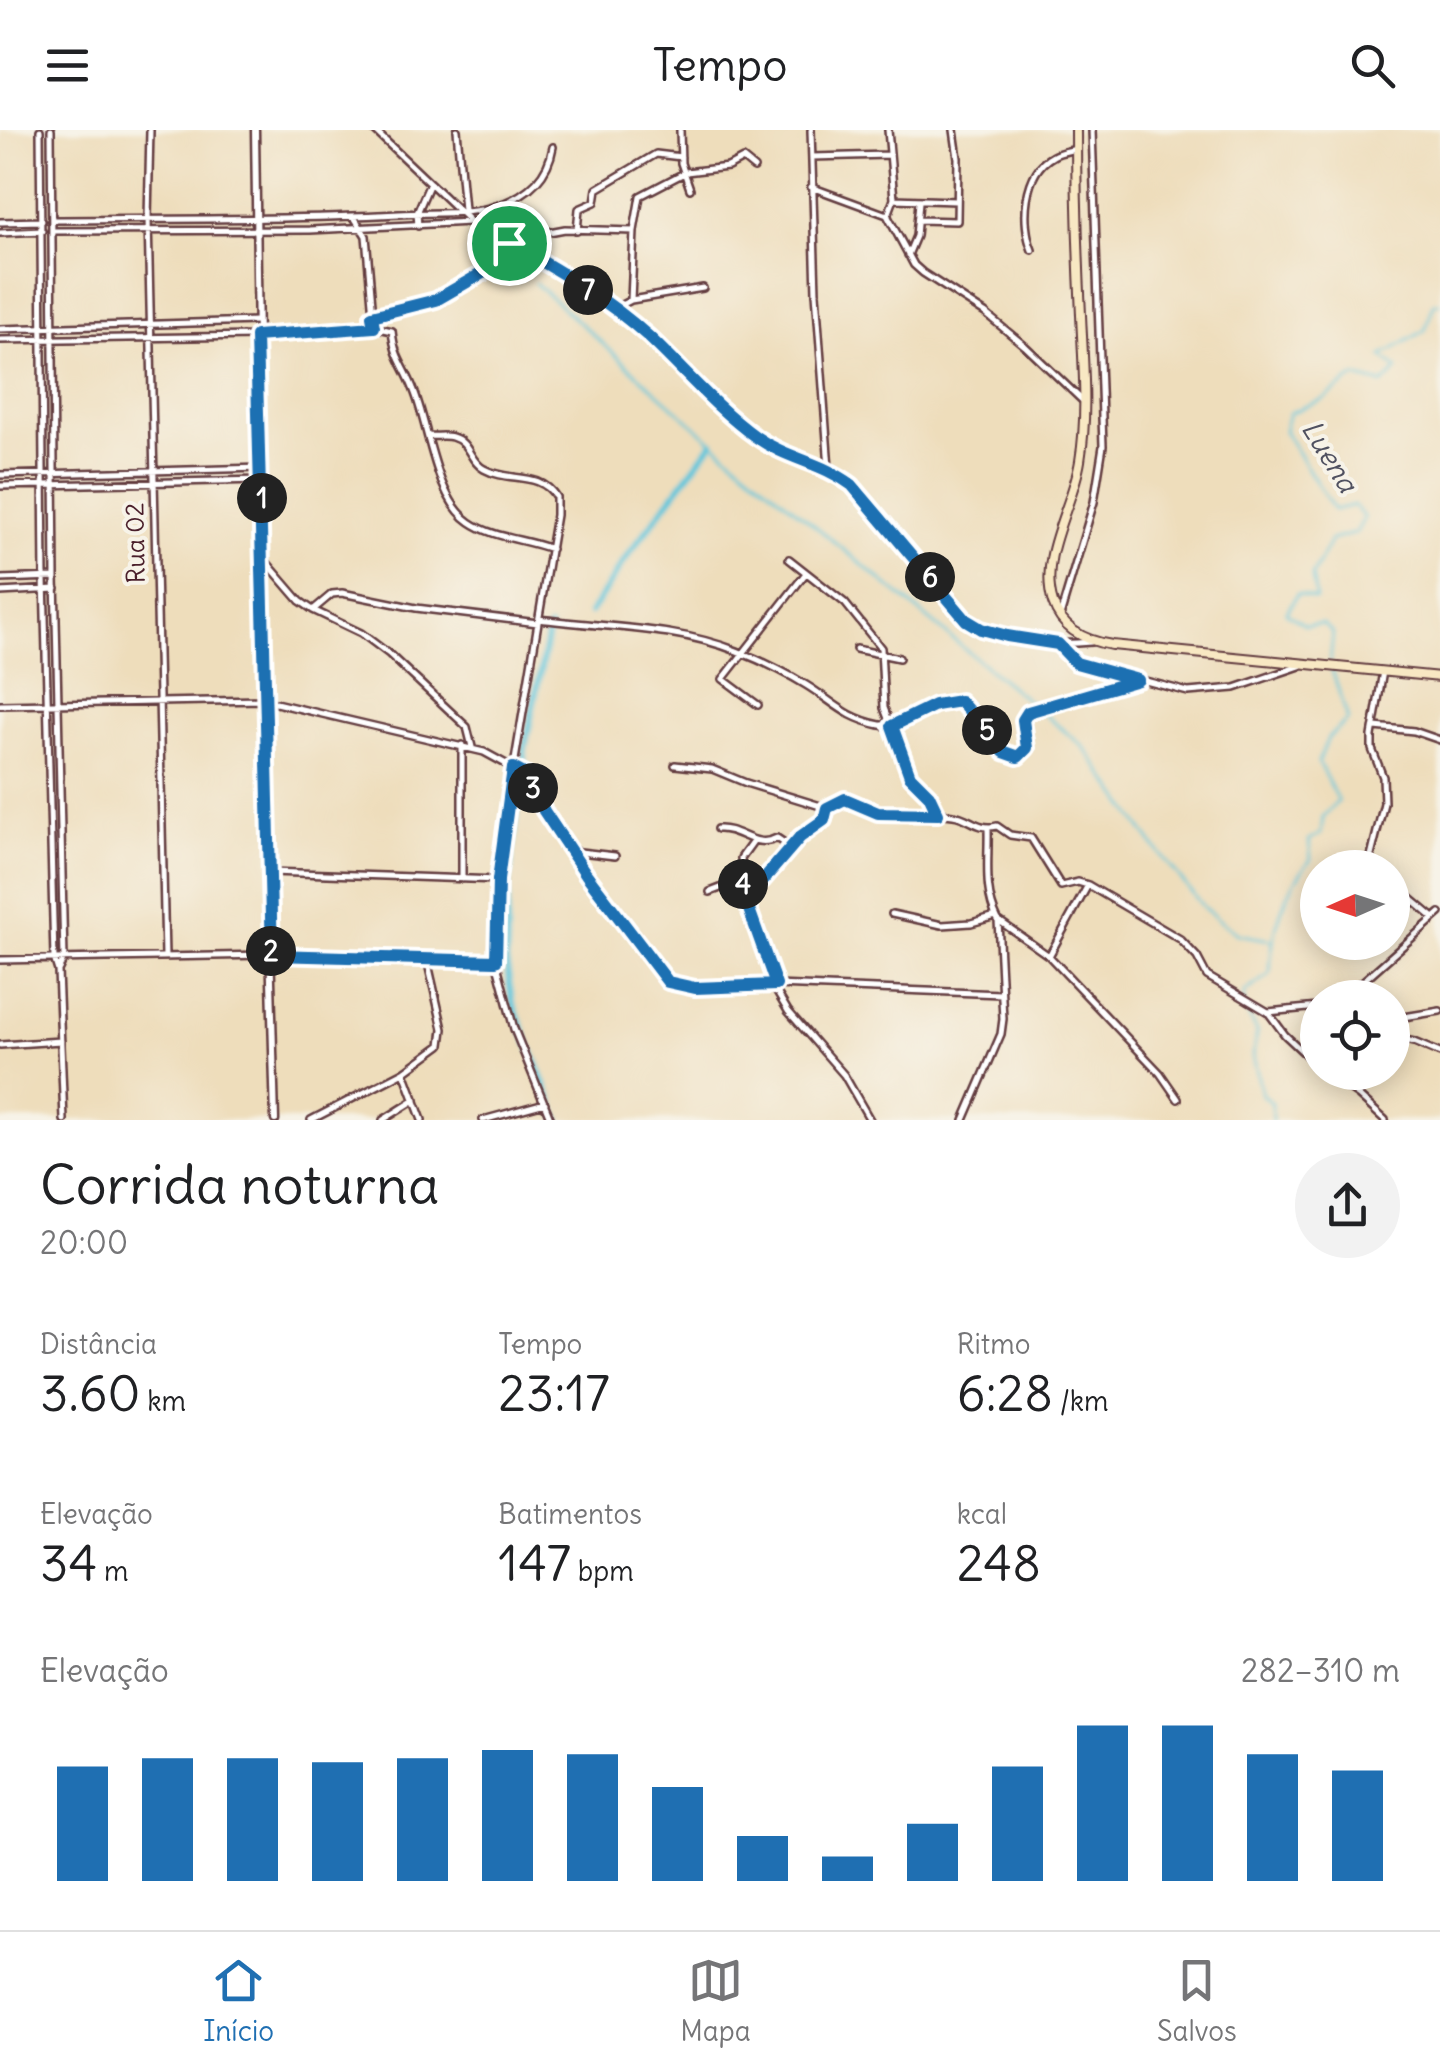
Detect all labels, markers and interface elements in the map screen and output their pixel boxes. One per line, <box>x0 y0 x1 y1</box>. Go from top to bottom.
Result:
text: Tempo <box>652 37 788 93</box>
icon: menu <box>40 38 95 93</box>
icon: search <box>1345 38 1400 93</box>
pin <box>467 201 552 286</box>
icon: arrive <box>482 216 537 271</box>
pin: 7 <box>563 265 613 315</box>
text: 7 <box>581 272 595 308</box>
water label: Luena <box>1294 413 1367 500</box>
pin: 1 <box>237 473 287 523</box>
text: 1 <box>256 480 268 516</box>
street label: Rua 02 <box>118 502 152 584</box>
pin: 6 <box>905 552 955 602</box>
text: 6 <box>922 559 938 595</box>
pin: 5 <box>962 705 1012 755</box>
text: 5 <box>979 712 995 748</box>
pin: 3 <box>508 763 558 813</box>
text: 3 <box>525 770 541 806</box>
north arrow <box>1300 850 1410 960</box>
map controls <box>1300 850 1410 1090</box>
pin: 4 <box>718 859 768 909</box>
text: 4 <box>735 866 751 902</box>
pin: 2 <box>246 926 296 976</box>
text: 2 <box>263 933 279 969</box>
button: locate <box>1300 980 1410 1090</box>
text: Corrida noturna <box>40 1150 439 1219</box>
button: share <box>1295 1153 1400 1258</box>
text: 20:00 <box>40 1222 128 1263</box>
text: Distância <box>40 1326 157 1362</box>
text: Tempo <box>498 1326 582 1362</box>
text: Ritmo <box>957 1326 1030 1362</box>
text: 3.60 <box>40 1362 141 1425</box>
text: 23:17 <box>498 1362 610 1425</box>
text: 6:28 <box>957 1362 1053 1425</box>
text: km <box>141 1383 186 1419</box>
text: /km <box>1053 1383 1109 1419</box>
text: Elevação <box>40 1496 153 1532</box>
text: Batimentos <box>498 1496 642 1532</box>
text: kcal <box>957 1496 1007 1532</box>
text: 34 <box>40 1532 97 1595</box>
text: 147 <box>498 1532 571 1595</box>
text: 248 <box>957 1532 1041 1595</box>
text: m <box>97 1553 129 1589</box>
text: bpm <box>571 1553 634 1589</box>
text: Elevação <box>40 1650 169 1691</box>
text: 282–310 m <box>1241 1650 1400 1691</box>
tab: Início <box>203 1953 274 2049</box>
tab: Mapa <box>680 1953 751 2049</box>
tab: Salvos <box>1157 1953 1237 2049</box>

